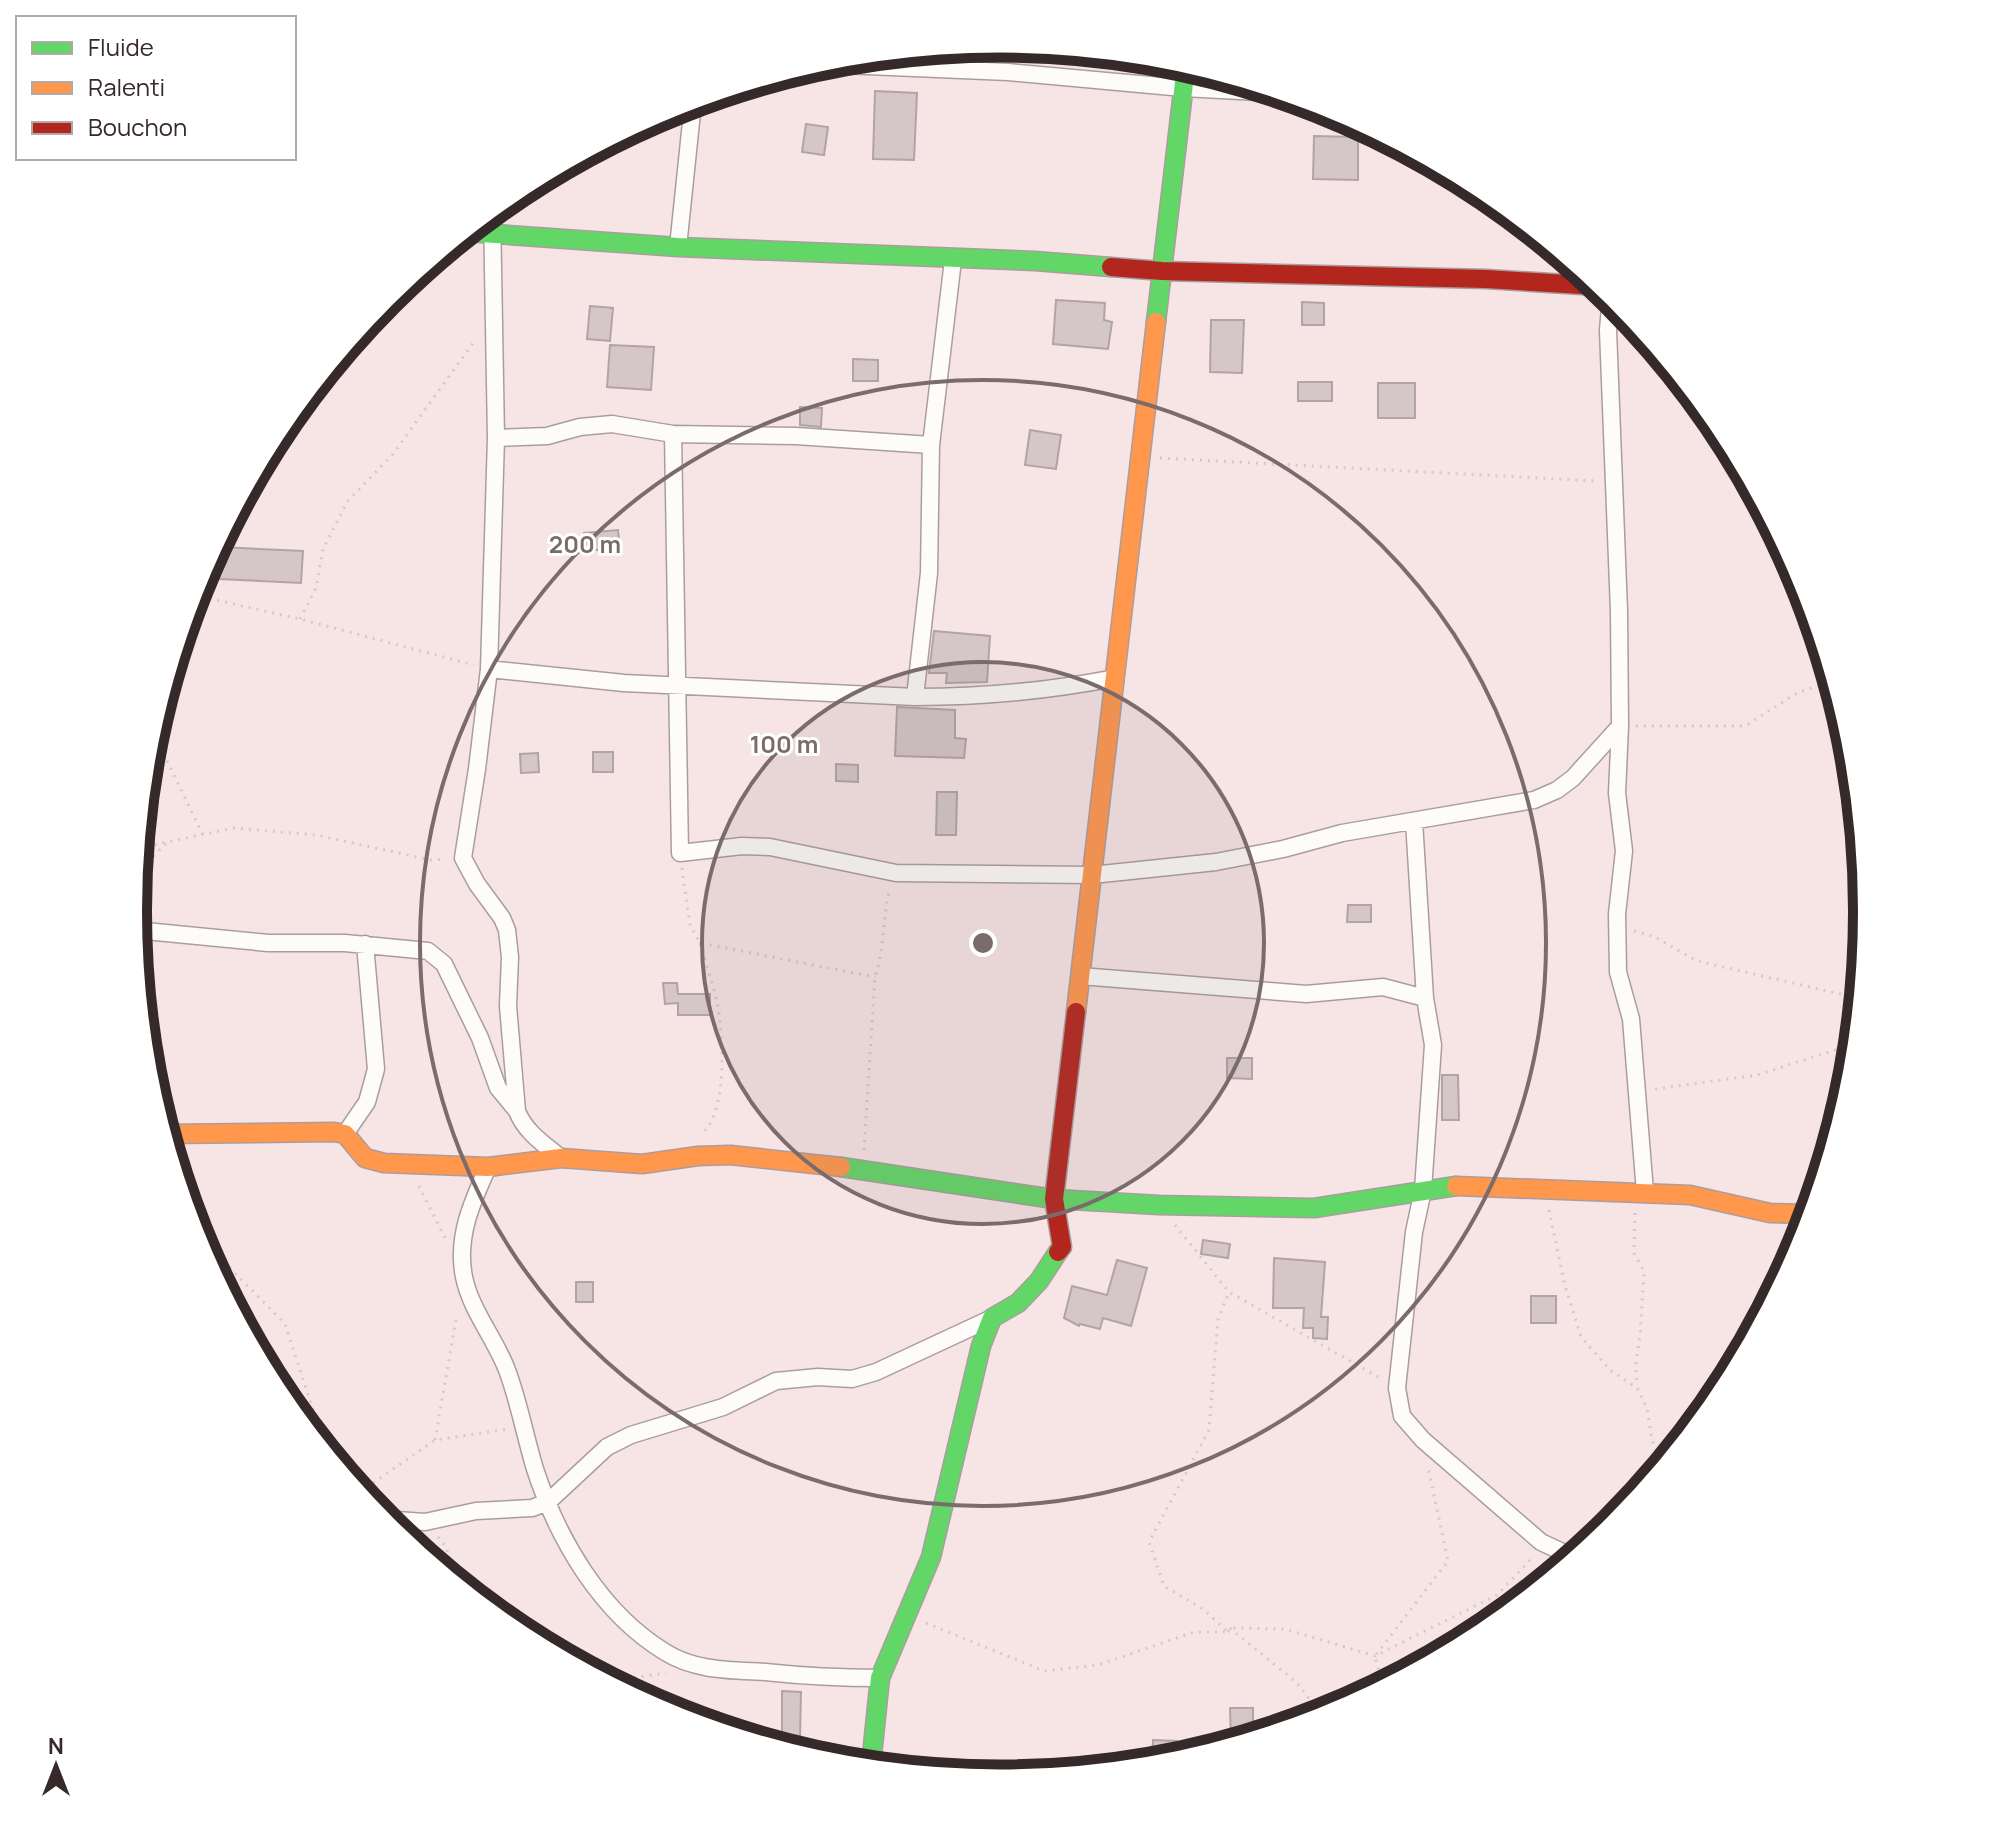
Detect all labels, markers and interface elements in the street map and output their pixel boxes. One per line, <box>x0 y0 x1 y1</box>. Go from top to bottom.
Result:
legend <box>16 16 296 160</box>
text: Fluide <box>88 30 154 63</box>
text: Ralenti <box>88 70 165 103</box>
text: Bouchon <box>88 110 187 143</box>
text: 200 m <box>549 527 621 560</box>
text: 100 m <box>750 727 818 760</box>
centre of rings <box>969 929 997 957</box>
north arrow <box>16 1726 96 1806</box>
text: N <box>48 1731 64 1761</box>

